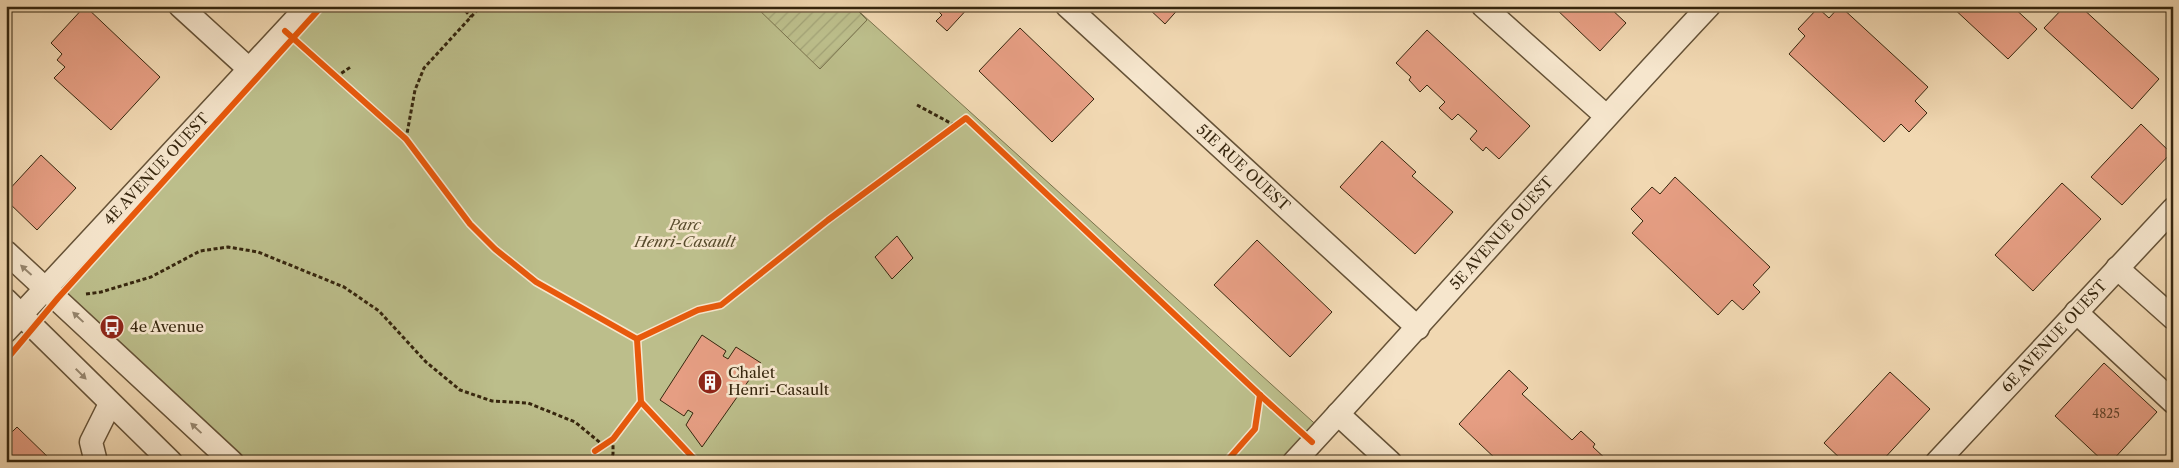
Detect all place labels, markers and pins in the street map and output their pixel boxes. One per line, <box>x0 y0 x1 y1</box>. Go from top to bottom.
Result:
bus stop icon: 4e Avenue <box>99 314 125 340</box>
place label: 4e Avenue <box>130 317 204 336</box>
place label: Chalet Henri-Casault <box>728 363 830 399</box>
building icon: Chalet Henri-Casault <box>697 369 723 395</box>

